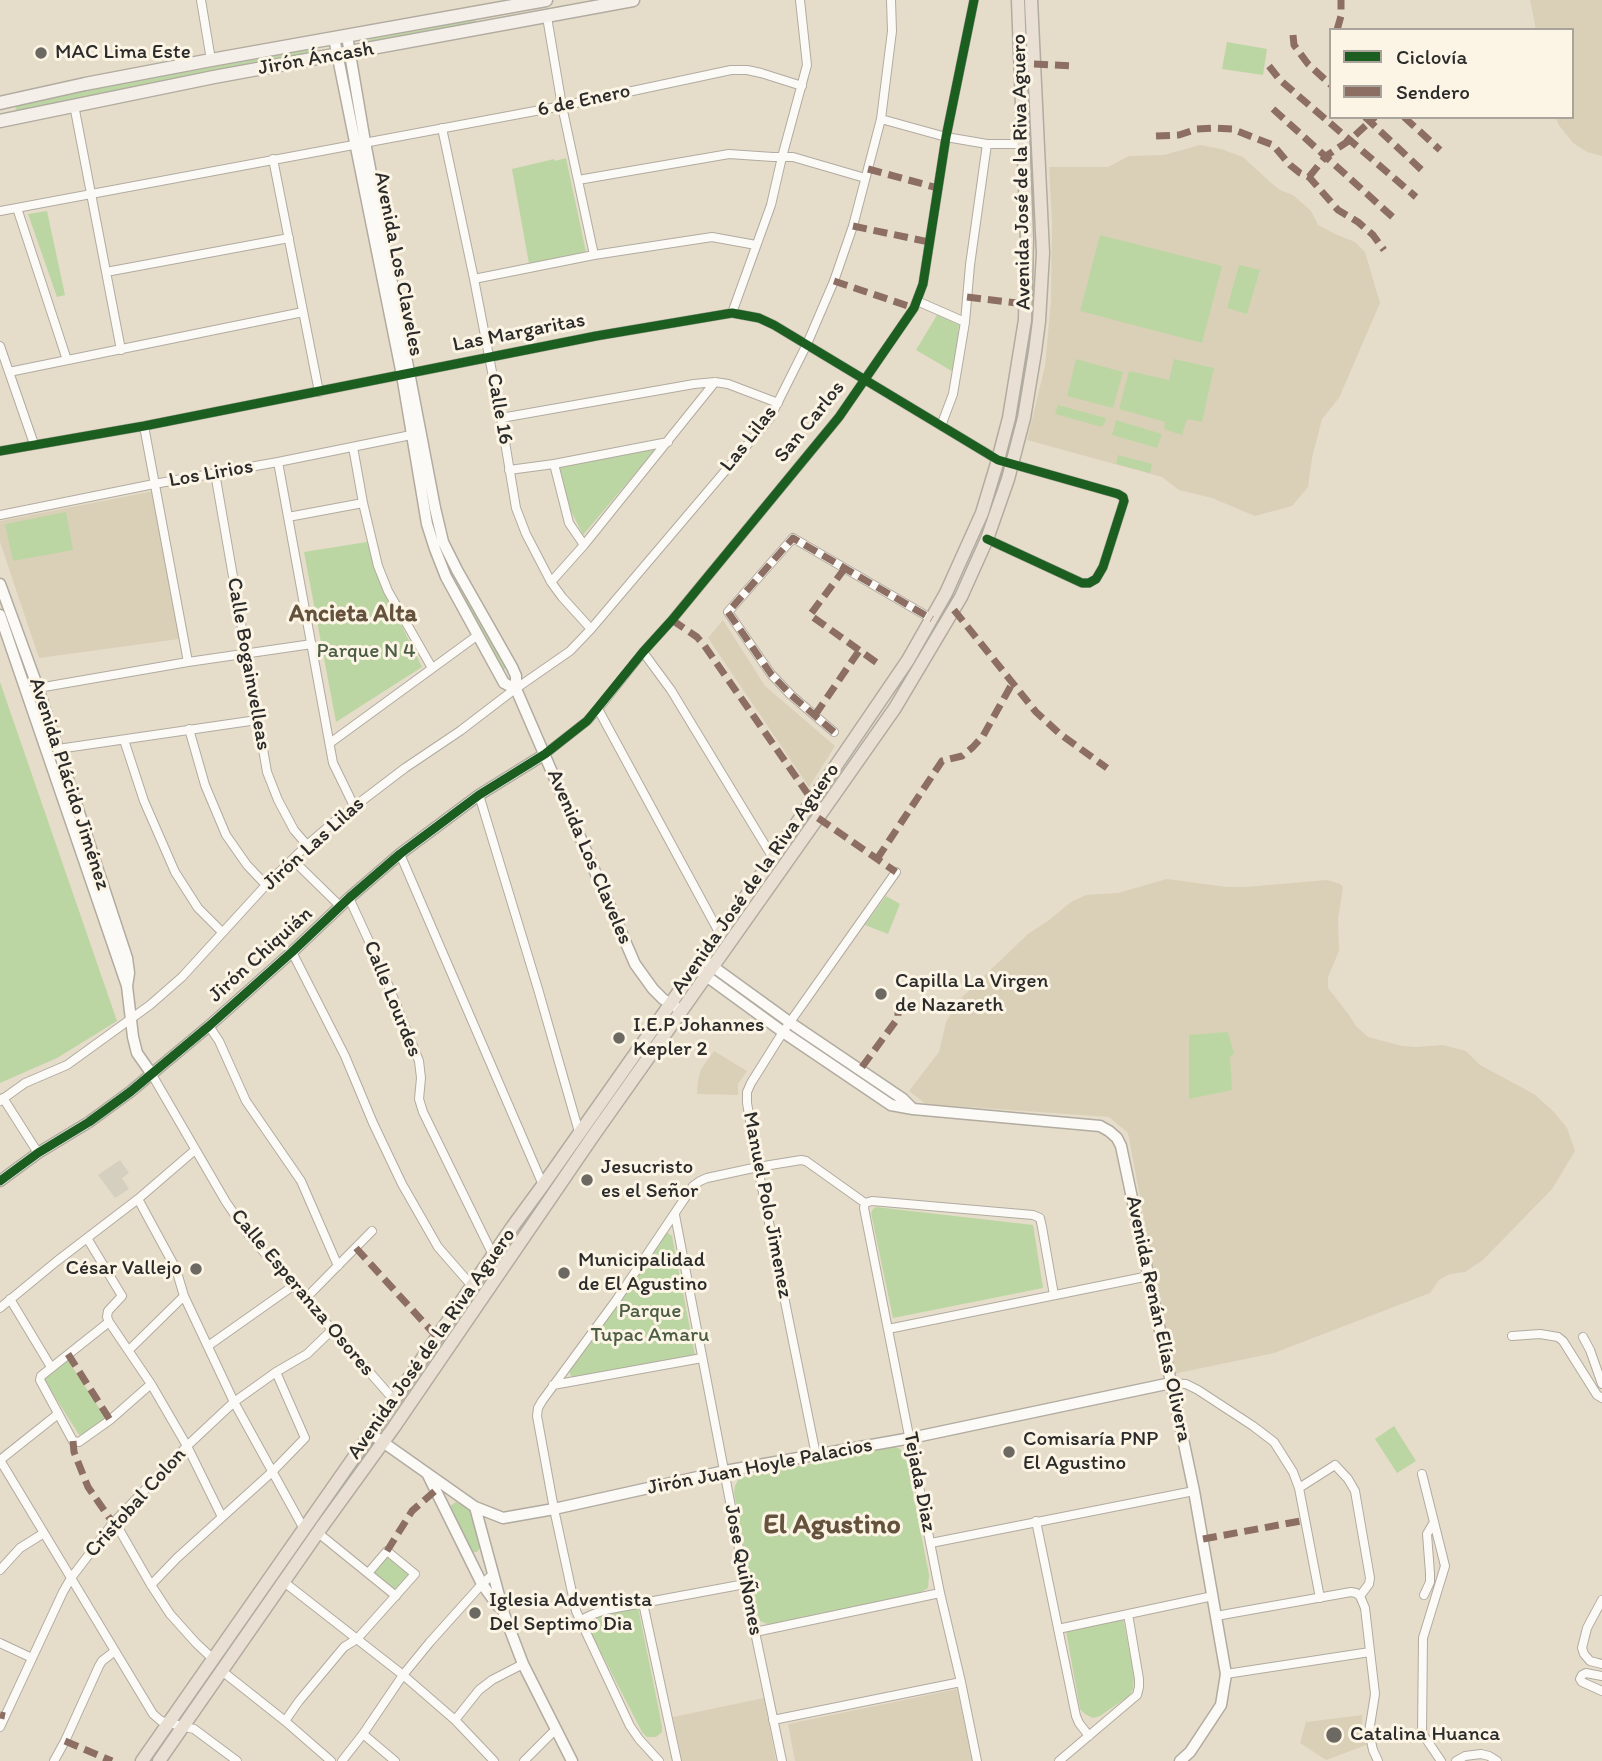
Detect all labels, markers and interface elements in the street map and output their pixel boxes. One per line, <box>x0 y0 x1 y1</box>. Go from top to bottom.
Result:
legend <box>1329 28 1574 119</box>
street label: Avenida José de la Riva Aguero <box>1007 34 1037 310</box>
street label: Jirón Áncash <box>256 36 376 82</box>
place label: MAC Lima Este <box>55 40 191 66</box>
text: Ciclovía <box>1396 44 1467 69</box>
marker: MAC Lima Este <box>33 45 49 61</box>
street label: 6 de Enero <box>535 79 633 123</box>
text: Sendero <box>1396 79 1470 104</box>
street label: Avenida Los Claveles <box>368 170 428 358</box>
street label: Las Margaritas <box>451 308 587 358</box>
street label: Calle 16 <box>480 371 518 447</box>
street label: San Carlos <box>769 376 851 468</box>
street label: Las Lilas <box>715 401 783 477</box>
street label: Los Lirios <box>167 454 255 494</box>
street label: Calle Bogainvelleas <box>220 576 276 752</box>
district label: Ancieta Alta <box>289 601 417 629</box>
park label: Parque N 4 <box>316 639 416 665</box>
street label: Avenida Plácido Jiménez <box>23 675 115 893</box>
street label: Avenida José de la Riva Aguero <box>666 759 846 999</box>
street label: Avenida Los Claveles <box>541 766 637 948</box>
street label: Jirón Las Lilas <box>258 792 370 896</box>
street label: Jirón Chiquián <box>204 902 318 1008</box>
street label: Calle Lourdes <box>357 937 427 1061</box>
place label: Capilla La Virgen de Nazareth <box>895 969 1048 1019</box>
marker: Capilla La Virgen de Nazareth <box>873 986 889 1002</box>
place label: I.E.P Johannes Kepler 2 <box>633 1013 764 1063</box>
marker: I.E.P Johannes Kepler 2 <box>611 1030 627 1046</box>
street label: Manuel Polo Jimenez <box>737 1110 797 1300</box>
place label: Jesucristo es el Señor <box>601 1155 698 1205</box>
marker: Jesucristo es el Señor <box>579 1172 595 1188</box>
street label: Avenida Renán Elías Olivera <box>1120 1194 1196 1444</box>
street label: Calle Esperanza Osores <box>225 1204 379 1382</box>
street label: Avenida José de la Riva Aguero <box>342 1224 522 1464</box>
place label: Municipalidad de El Agustino <box>578 1248 707 1298</box>
place label: César Vallejo <box>65 1256 182 1282</box>
marker: César Vallejo <box>188 1261 204 1277</box>
marker: Municipalidad de El Agustino <box>556 1265 572 1281</box>
park label: Parque Tupac Amaru <box>590 1299 710 1349</box>
place label: Comisaría PNP El Agustino <box>1023 1427 1158 1477</box>
street label: Tejada Diaz <box>897 1430 941 1534</box>
street label: Jirón Juan Hoyle Palacios <box>645 1433 875 1501</box>
street label: Cristobal Colon <box>80 1443 192 1563</box>
marker: Comisaría PNP El Agustino <box>1001 1444 1017 1460</box>
street label: Jose QuiÑones <box>718 1502 768 1638</box>
district label: El Agustino <box>763 1509 901 1543</box>
place label: Iglesia Adventista Del Septimo Dia <box>489 1588 652 1638</box>
marker: Iglesia Adventista Del Septimo Dia <box>467 1605 483 1621</box>
place label: Catalina Huanca <box>1350 1722 1500 1748</box>
marker: Catalina Huanca <box>1324 1725 1344 1745</box>

